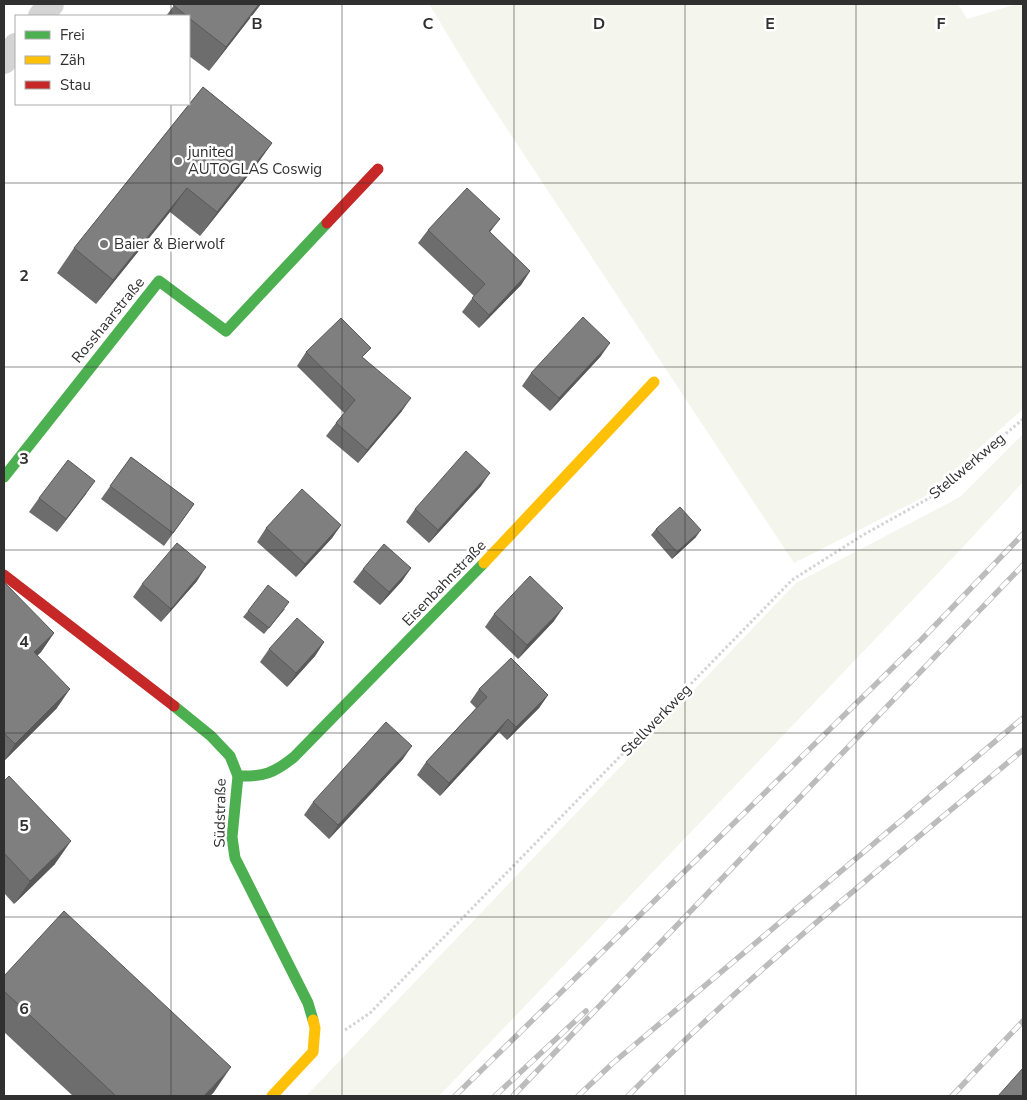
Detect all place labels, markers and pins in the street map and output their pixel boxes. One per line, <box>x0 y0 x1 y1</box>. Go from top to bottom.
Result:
place label: junited AUTOGLAS Coswig <box>187 142 322 179</box>
marker: junited AUTOGLAS Coswig <box>172 155 184 167</box>
place label: Baier & Bierwolf <box>114 234 226 254</box>
marker: Baier & Bierwolf <box>98 238 110 250</box>

